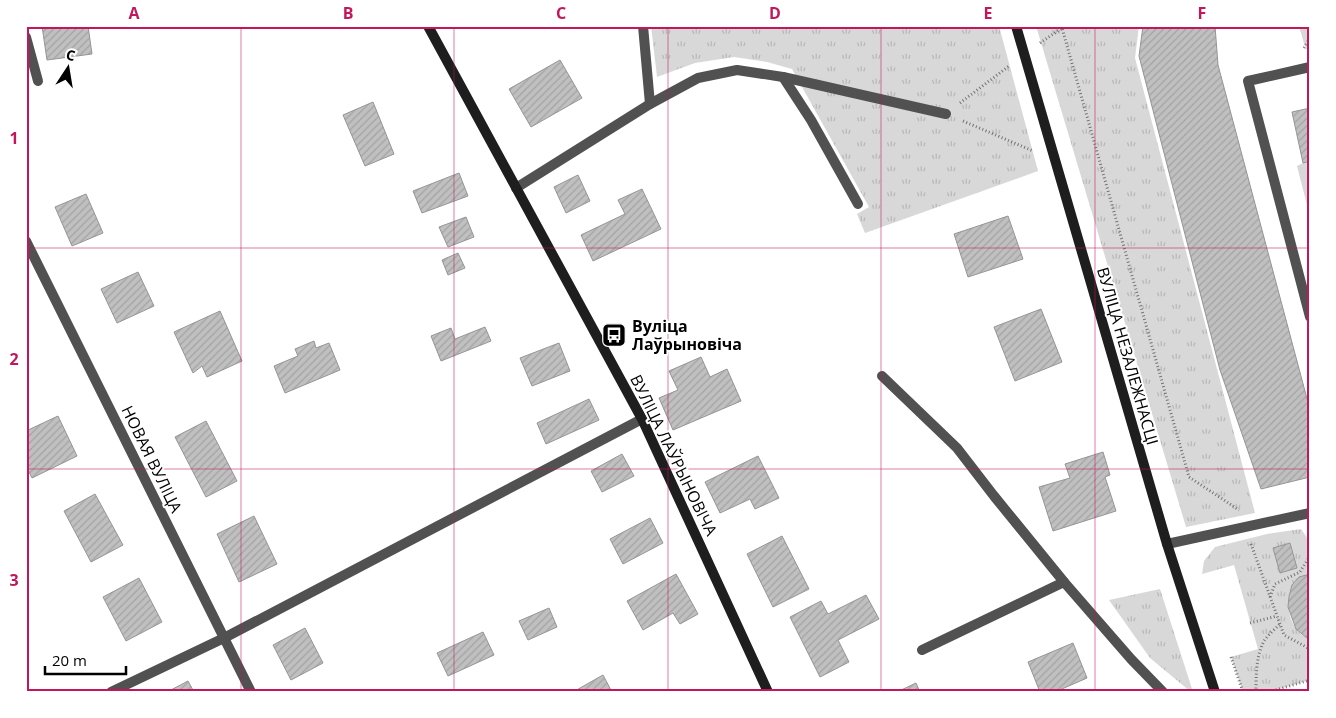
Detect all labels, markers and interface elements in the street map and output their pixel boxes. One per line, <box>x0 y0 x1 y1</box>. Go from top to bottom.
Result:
text: A <box>128 2 140 24</box>
text: B <box>343 2 353 24</box>
text: C <box>556 2 566 24</box>
text: D <box>769 2 781 24</box>
text: E <box>984 2 993 24</box>
text: F <box>1198 2 1206 24</box>
north arrow <box>42 42 92 92</box>
text: С <box>64 45 77 65</box>
text: 1 <box>9 127 19 149</box>
street label: ВУЛІЦА НЕЗАЛЕЖНАСЦІ <box>1092 265 1164 447</box>
place label: Вуліца Лаўрыновіча <box>632 315 742 355</box>
bus stop icon: Вуліца Лаўрыновіча <box>601 322 627 348</box>
text: 2 <box>9 348 19 370</box>
street label: ВУЛІЦА ЛАЎРЫНОВІЧА <box>625 371 723 540</box>
street label: НОВАЯ ВУЛІЦА <box>117 402 188 517</box>
text: 3 <box>9 569 19 591</box>
scale bar <box>45 643 126 675</box>
text: 20 m <box>52 650 87 670</box>

